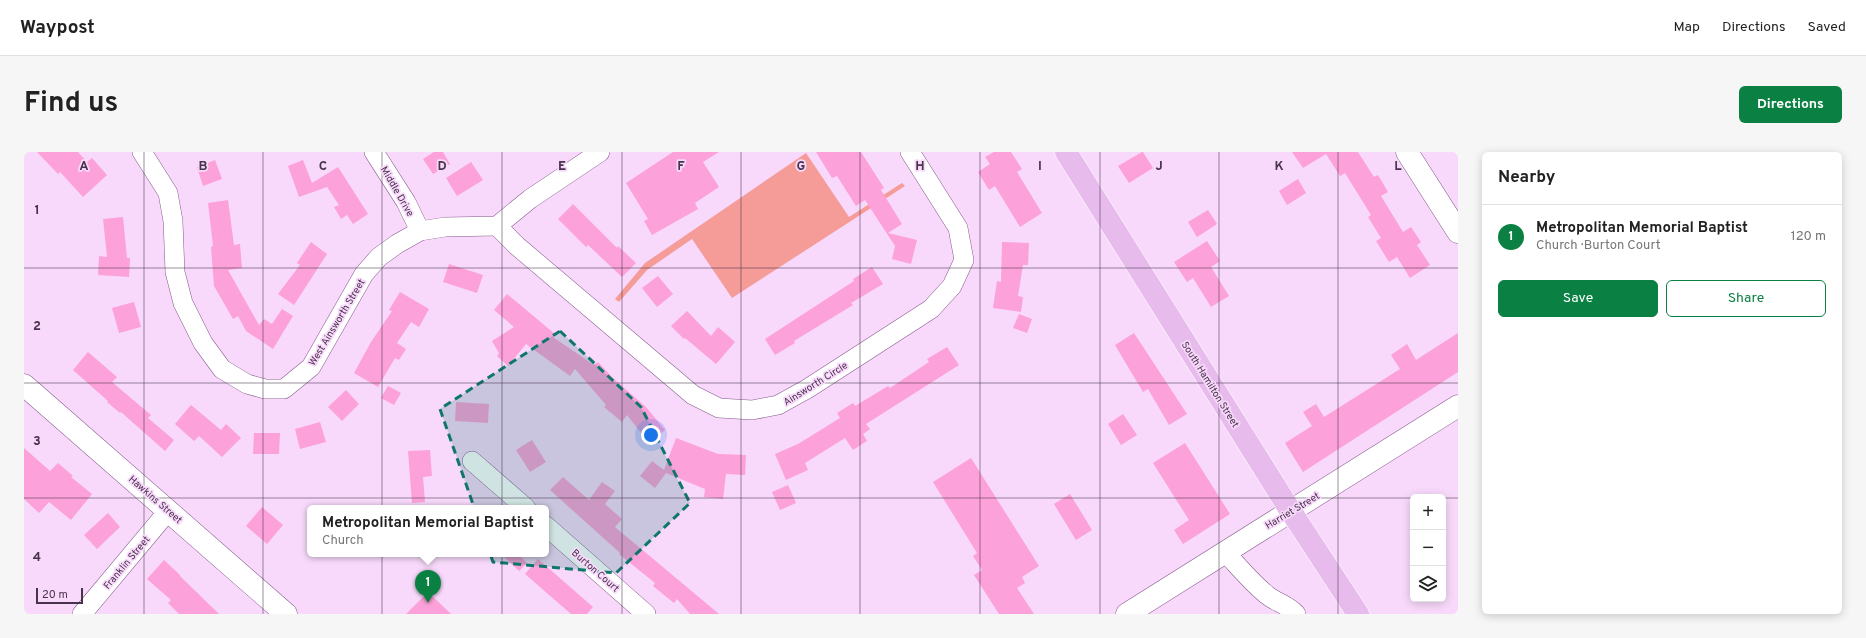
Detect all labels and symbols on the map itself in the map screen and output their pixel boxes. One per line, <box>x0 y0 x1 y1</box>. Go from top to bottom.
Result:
text: A <box>79 159 89 175</box>
text: B <box>199 159 208 175</box>
text: C <box>319 159 327 175</box>
text: D <box>437 159 447 175</box>
text: E <box>558 159 566 175</box>
text: F <box>677 159 685 175</box>
text: G <box>797 159 806 175</box>
text: H <box>915 159 925 175</box>
text: I <box>1038 159 1042 175</box>
text: J <box>1155 159 1163 175</box>
text: K <box>1274 159 1284 175</box>
text: L <box>1394 159 1402 175</box>
street label: Middle Drive <box>377 164 416 219</box>
text: 1 <box>34 203 40 219</box>
street label: West Ainsworth Street <box>306 277 368 369</box>
text: 2 <box>33 319 41 335</box>
street label: South Hamilton Street <box>1178 339 1242 430</box>
street label: Ainsworth Circle <box>781 359 850 409</box>
your location <box>641 425 661 445</box>
text: 3 <box>33 434 41 450</box>
street label: Hawkins Street <box>125 473 185 527</box>
street label: Harriet Street <box>1263 490 1323 533</box>
street label: Franklin Street <box>101 534 153 592</box>
street label: Burton Court <box>568 547 622 596</box>
text: 4 <box>33 550 41 566</box>
pin: 1 <box>415 570 441 603</box>
scale bar <box>36 586 83 605</box>

